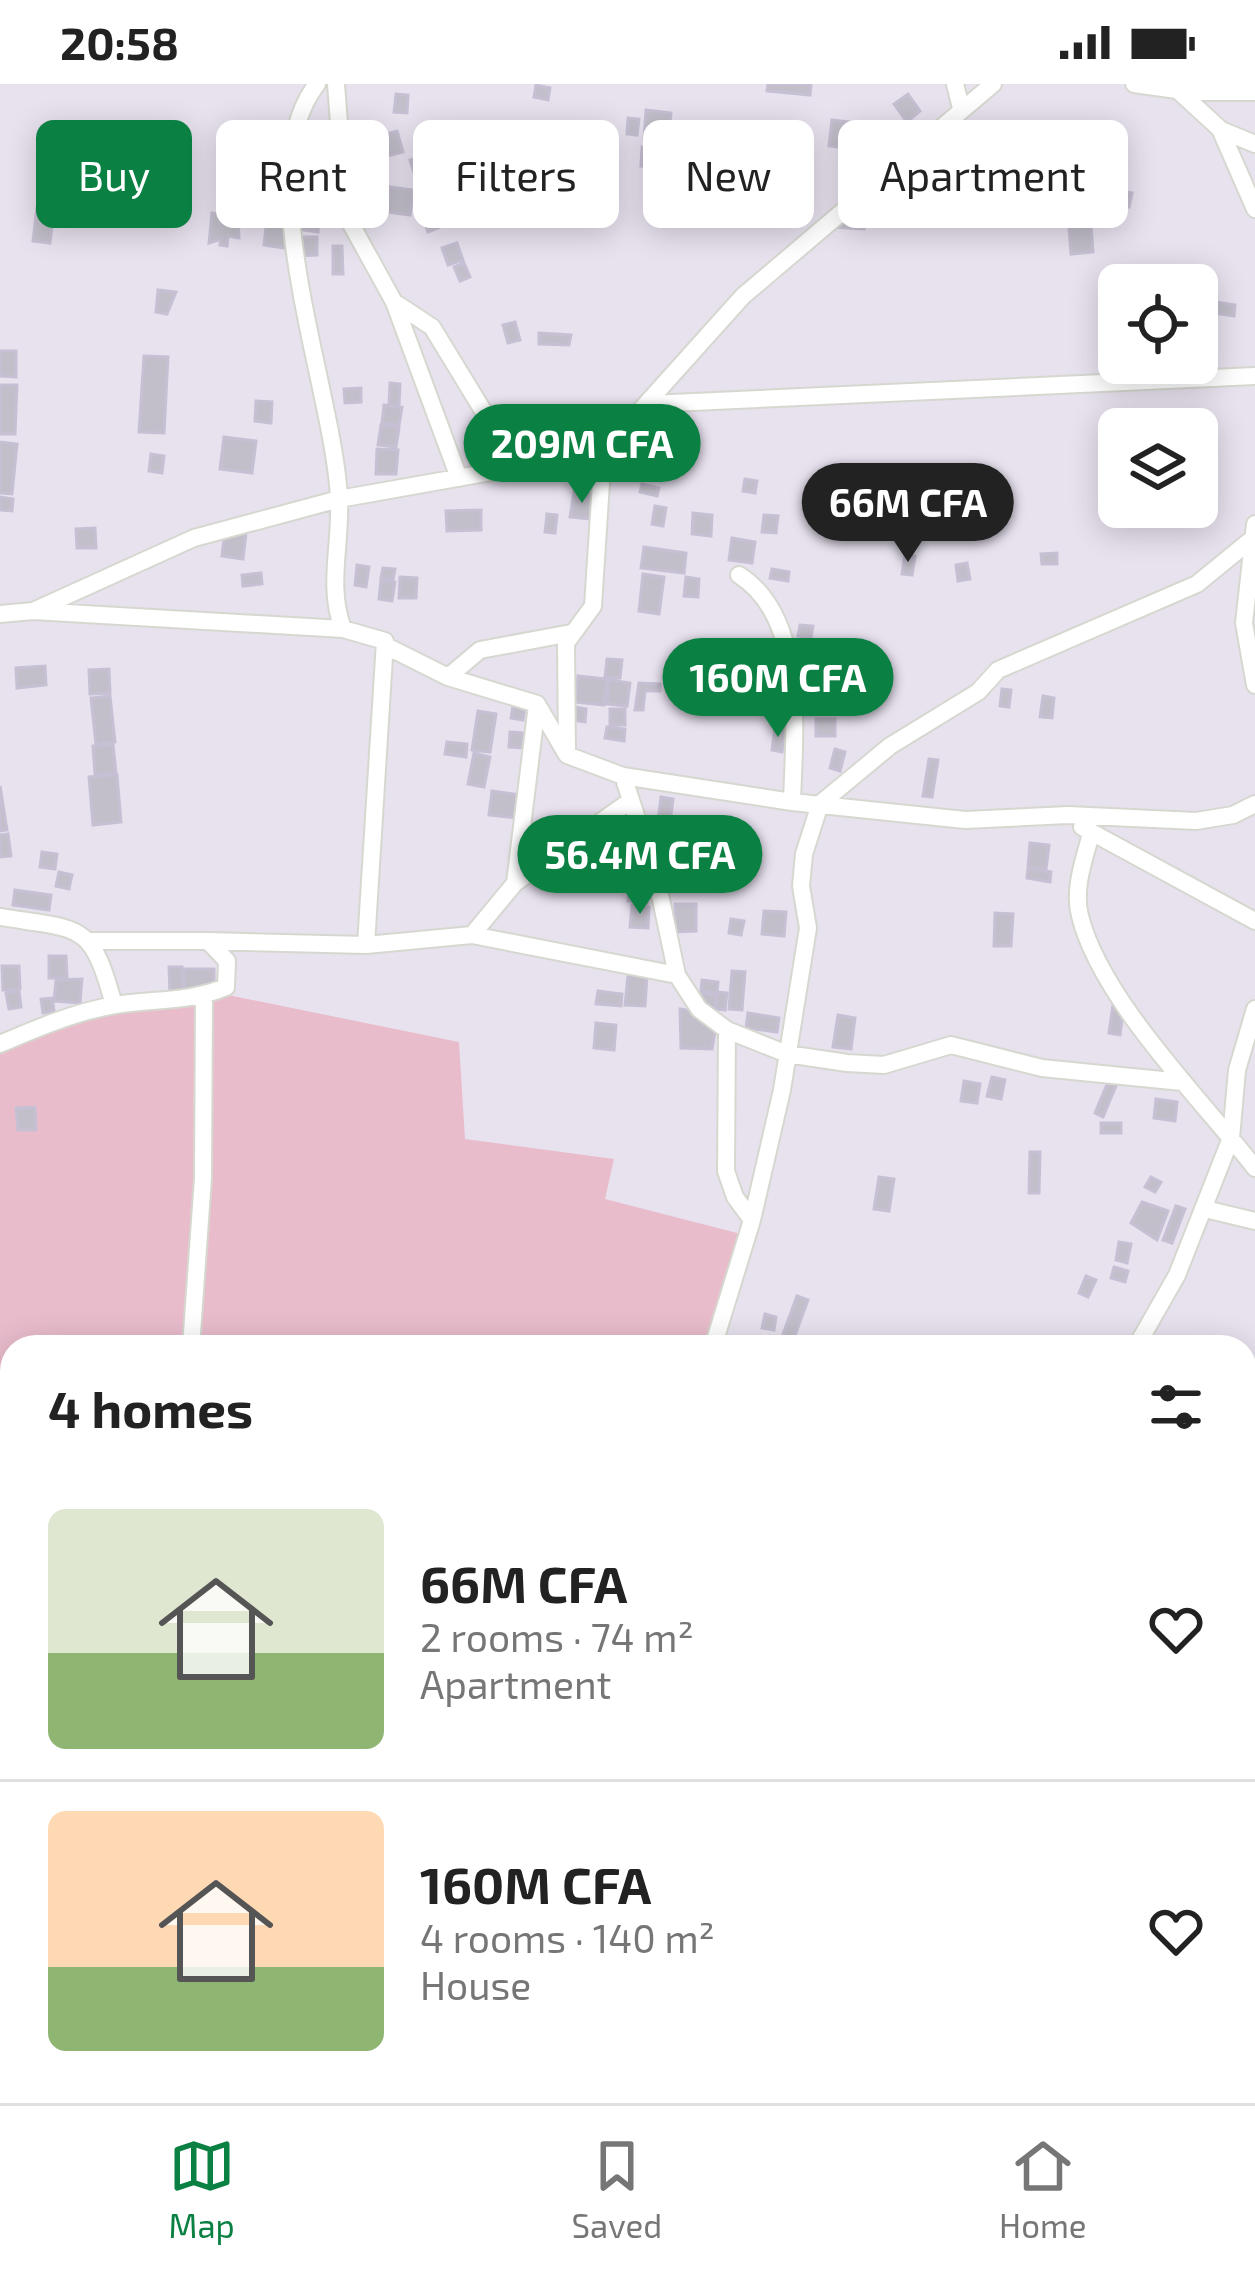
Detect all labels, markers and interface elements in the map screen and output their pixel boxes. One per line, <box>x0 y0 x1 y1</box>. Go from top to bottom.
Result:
text: 20:58 <box>60 15 179 69</box>
chip: Buy <box>36 120 192 228</box>
chip: Rent <box>216 120 389 228</box>
chip: Filters <box>413 120 619 228</box>
chip: New <box>643 120 814 228</box>
chip: Apartment <box>838 120 1128 228</box>
map controls <box>1098 264 1218 528</box>
button: locate <box>1098 264 1218 384</box>
pin: 209M CFA <box>458 404 706 506</box>
button: layers <box>1098 408 1218 528</box>
text: 209M CFA <box>491 419 673 466</box>
pin: 66M CFA <box>797 463 1019 565</box>
text: 66M CFA <box>829 478 987 525</box>
pin: 160M CFA <box>654 638 902 740</box>
text: 160M CFA <box>690 653 866 700</box>
pin: 56.4M CFA <box>503 815 777 917</box>
text: 56.4M CFA <box>544 830 736 877</box>
icon: filters <box>1143 1374 1209 1440</box>
text: 4 homes <box>48 1377 253 1438</box>
text: 66M CFA <box>420 1552 627 1613</box>
icon: home <box>144 1557 288 1701</box>
icon: heart <box>1143 1596 1209 1662</box>
text: 2 rooms · 74 m² <box>420 1613 694 1660</box>
text: Apartment <box>420 1660 611 1707</box>
text: 160M CFA <box>420 1853 651 1914</box>
icon: home <box>144 1859 288 2003</box>
icon: heart <box>1143 1898 1209 1964</box>
text: 4 rooms · 140 m² <box>420 1914 715 1961</box>
text: House <box>420 1961 531 2008</box>
tab: Map <box>168 2133 235 2245</box>
tab: Saved <box>572 2133 662 2245</box>
tab: Home <box>999 2133 1087 2245</box>

